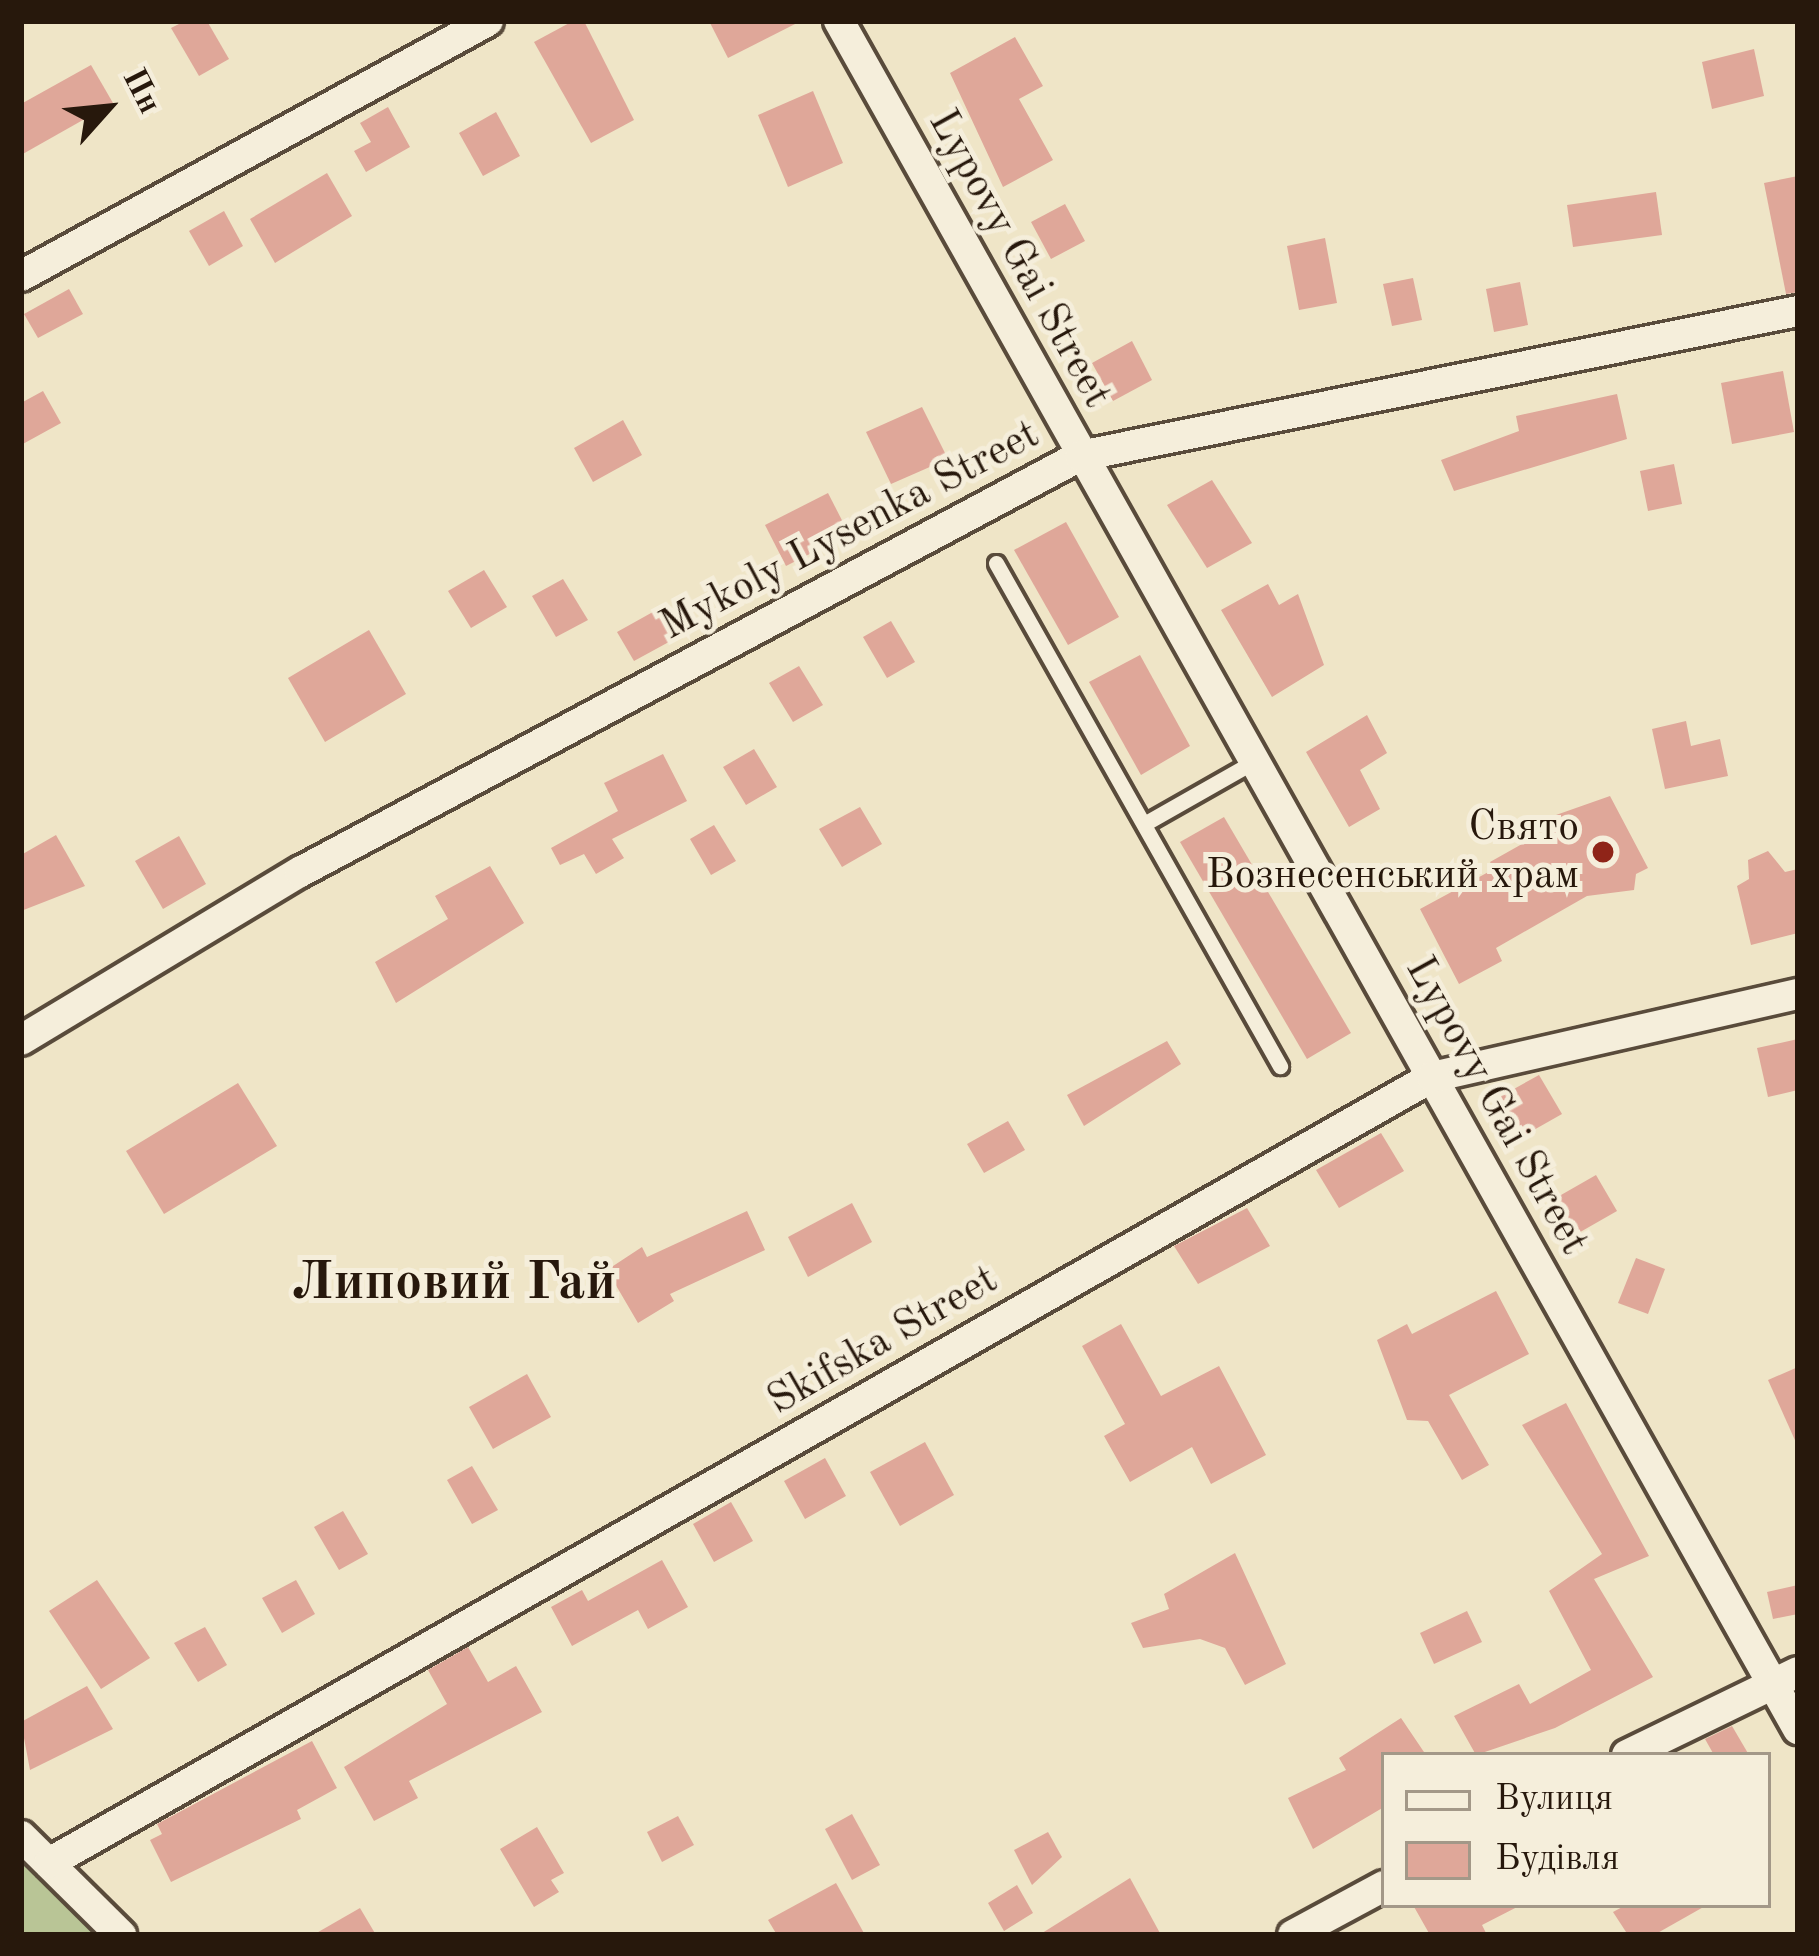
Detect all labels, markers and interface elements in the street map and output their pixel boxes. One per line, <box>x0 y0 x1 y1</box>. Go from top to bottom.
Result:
north arrow <box>48 48 168 168</box>
text: Пн <box>115 64 166 119</box>
street label: Lypovy Gai Street <box>916 101 1122 417</box>
street label: Mykoly Lysenka Street <box>652 410 1048 652</box>
place label: Свято Вознесенський храм <box>1206 803 1579 902</box>
marker: Свято Вознесенський храм <box>1590 839 1616 865</box>
street label: Lypovy Gai Street <box>1393 948 1599 1264</box>
district label: Липовий Гай <box>292 1252 616 1316</box>
street label: Skifska Street <box>759 1255 1007 1427</box>
legend <box>1381 1752 1771 1908</box>
text: Вулиця <box>1495 1782 1613 1818</box>
text: Будівля <box>1495 1842 1620 1878</box>

